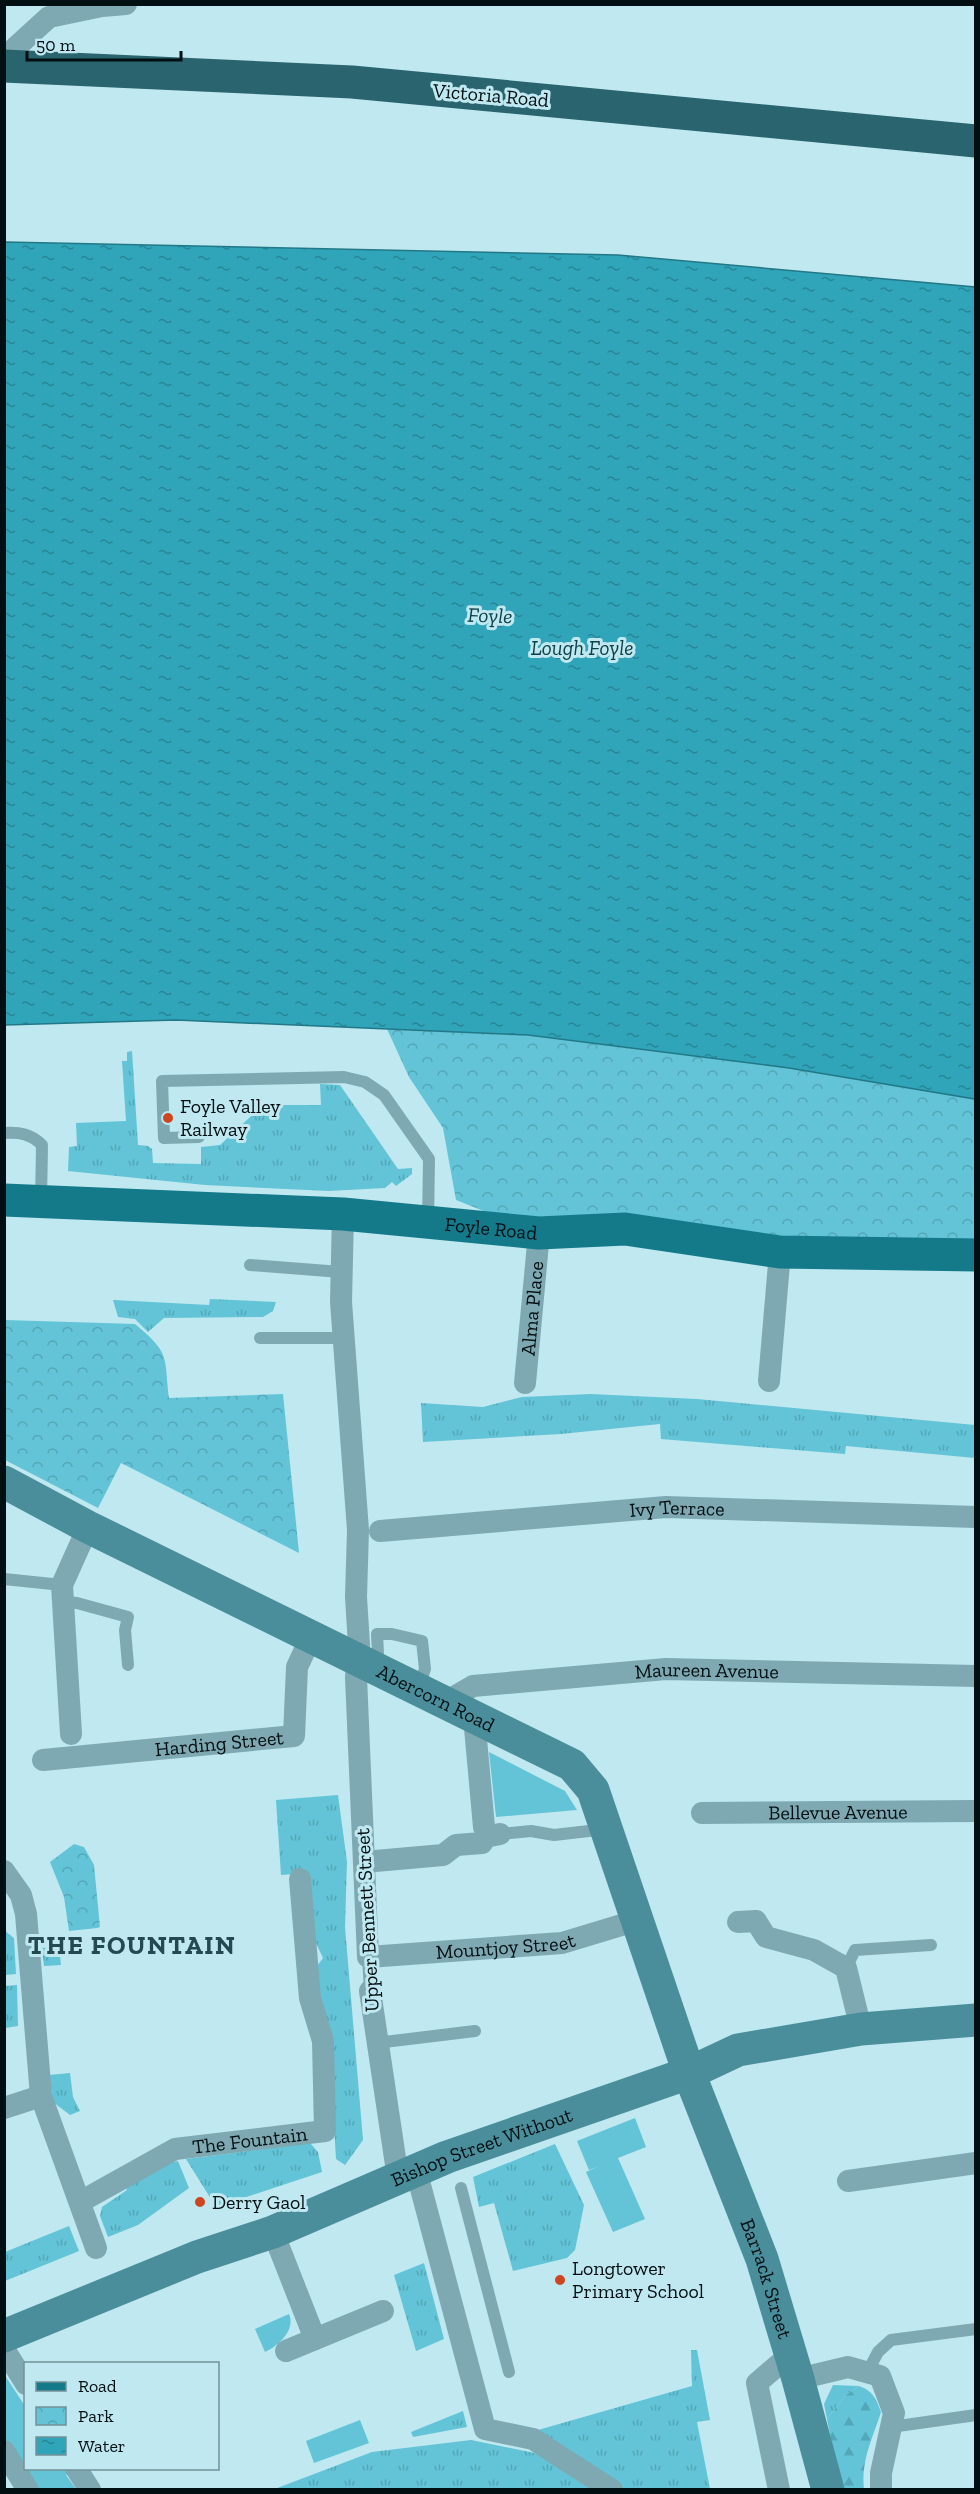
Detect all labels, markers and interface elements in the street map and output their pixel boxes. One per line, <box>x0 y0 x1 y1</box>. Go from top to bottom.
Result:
scale bar <box>27 24 182 62</box>
text: 50 m <box>36 34 76 56</box>
street label: Victoria Road <box>431 78 550 112</box>
water label: Foyle <box>467 602 513 628</box>
water label: Lough Foyle <box>531 635 633 660</box>
place label: Foyle Valley Railway <box>180 1094 281 1141</box>
marker: Foyle Valley Railway <box>161 1111 175 1125</box>
street label: Foyle Road <box>444 1212 538 1245</box>
street label: Alma Place <box>516 1260 548 1357</box>
street label: Ivy Terrace <box>628 1495 725 1522</box>
street label: Maureen Avenue <box>634 1657 779 1684</box>
street label: Abercorn Road <box>373 1659 499 1737</box>
street label: Harding Street <box>154 1725 285 1761</box>
street label: Bellevue Avenue <box>768 1799 908 1825</box>
street label: Upper Bennett Street <box>350 1827 384 2012</box>
street label: Mountjoy Street <box>435 1928 579 1964</box>
district label: THE FOUNTAIN <box>28 1929 236 1961</box>
street label: Bishop Street Without <box>387 2102 576 2192</box>
street label: The Fountain <box>191 2121 309 2159</box>
place label: Derry Gaol <box>212 2190 306 2214</box>
marker: Derry Gaol <box>193 2195 207 2209</box>
street label: Barrack Street <box>735 2215 797 2342</box>
place label: Longtower Primary School <box>572 2256 704 2303</box>
marker: Longtower Primary School <box>553 2273 567 2287</box>
legend <box>24 2362 219 2470</box>
text: Road <box>78 2375 117 2397</box>
text: Park <box>78 2405 114 2427</box>
text: Water <box>78 2435 125 2457</box>

